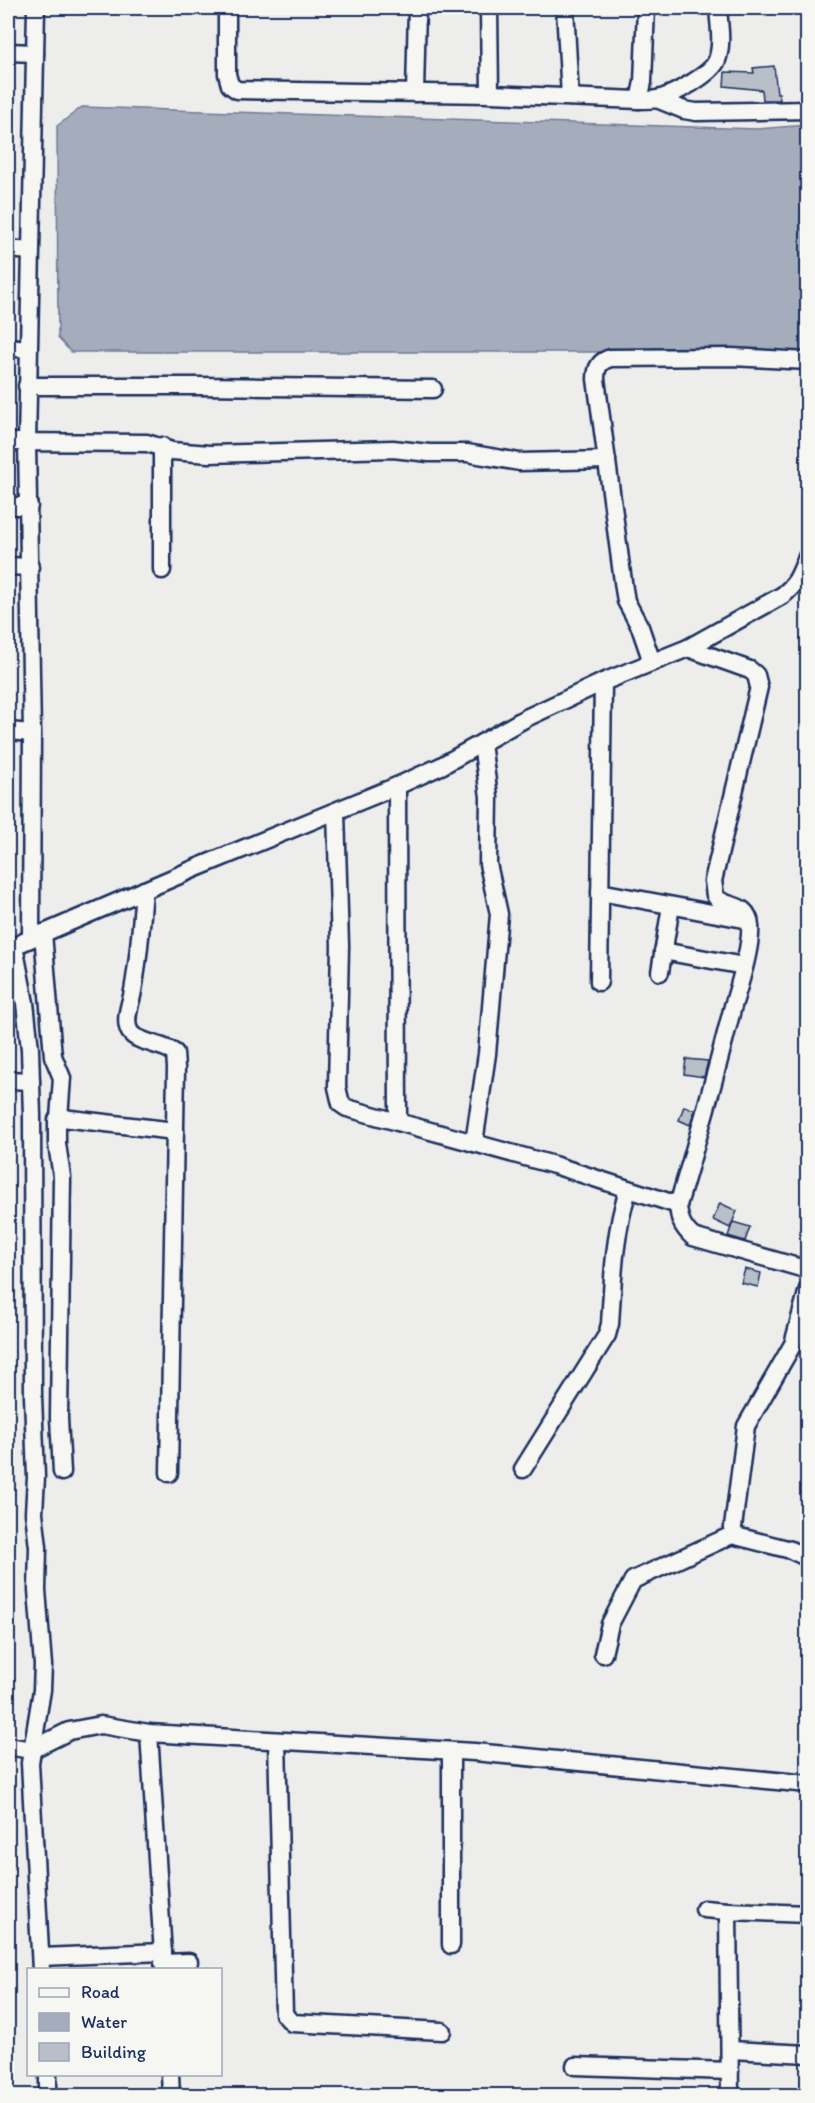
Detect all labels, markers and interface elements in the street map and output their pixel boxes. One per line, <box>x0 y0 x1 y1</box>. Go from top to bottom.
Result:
legend <box>27 1968 222 2076</box>
text: Road <box>81 1981 120 2003</box>
text: Water <box>81 2011 127 2033</box>
text: Building <box>81 2041 147 2063</box>

